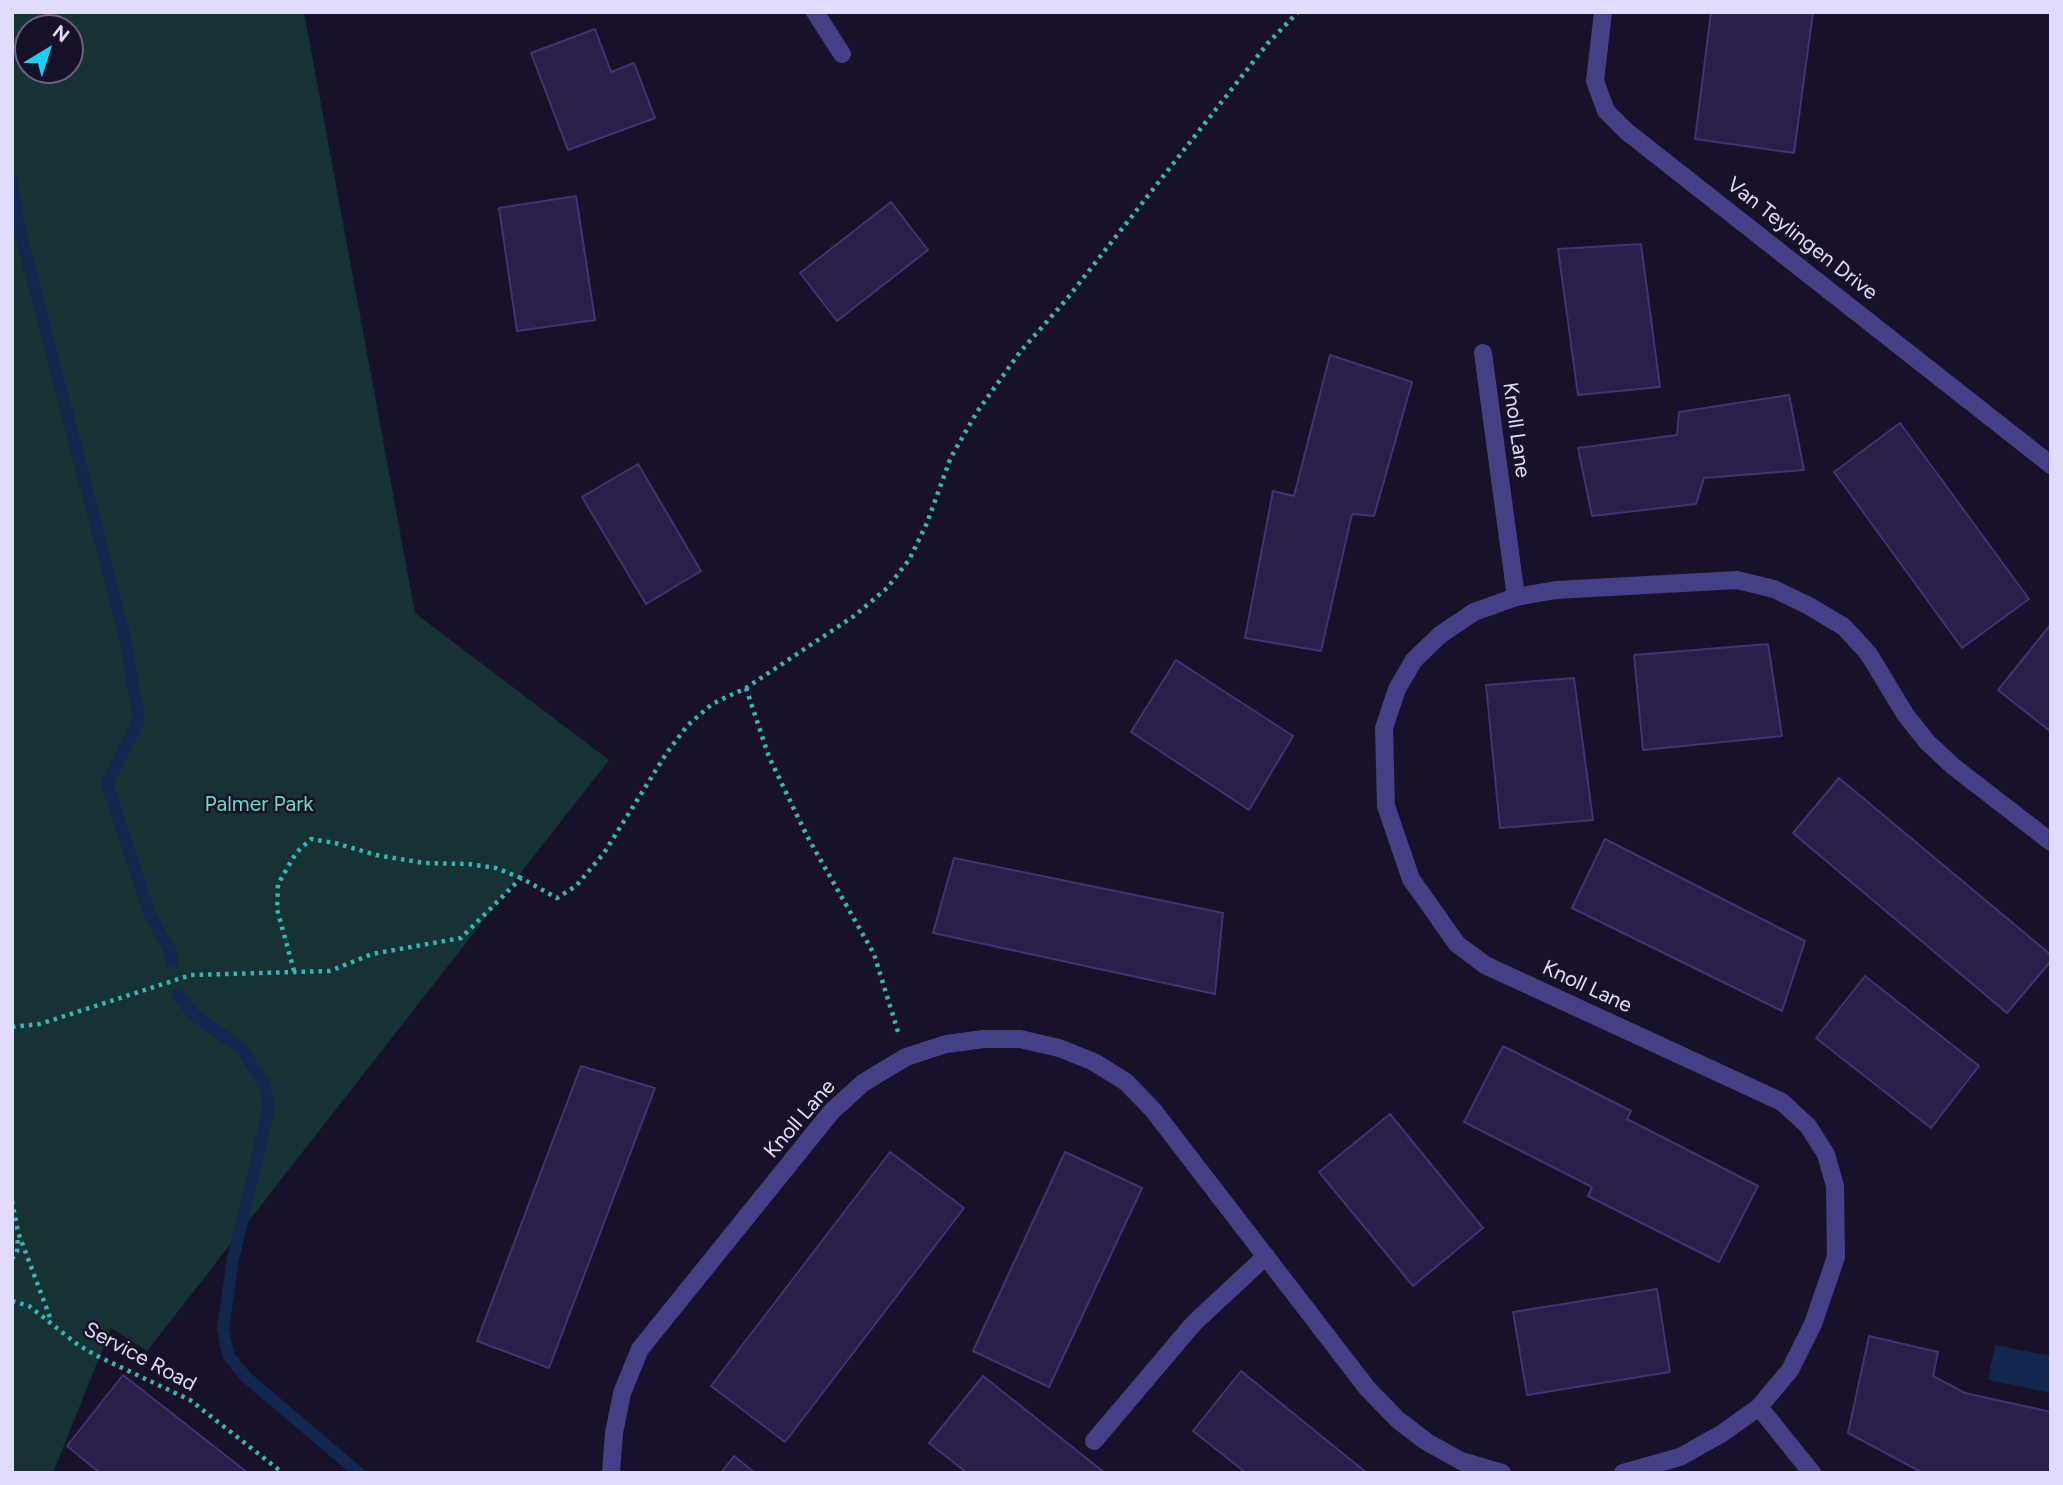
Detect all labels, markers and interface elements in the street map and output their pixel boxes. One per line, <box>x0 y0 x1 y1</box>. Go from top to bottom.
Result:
north arrow <box>14 14 84 84</box>
text: N <box>48 20 74 47</box>
street label: Van Teylingen Drive <box>1722 172 1882 306</box>
street label: Knoll Lane <box>1497 381 1535 479</box>
park label: Palmer Park <box>205 792 313 818</box>
street label: Knoll Lane <box>1538 955 1636 1019</box>
street label: Knoll Lane <box>759 1075 841 1163</box>
street label: Service Road <box>80 1317 200 1397</box>

